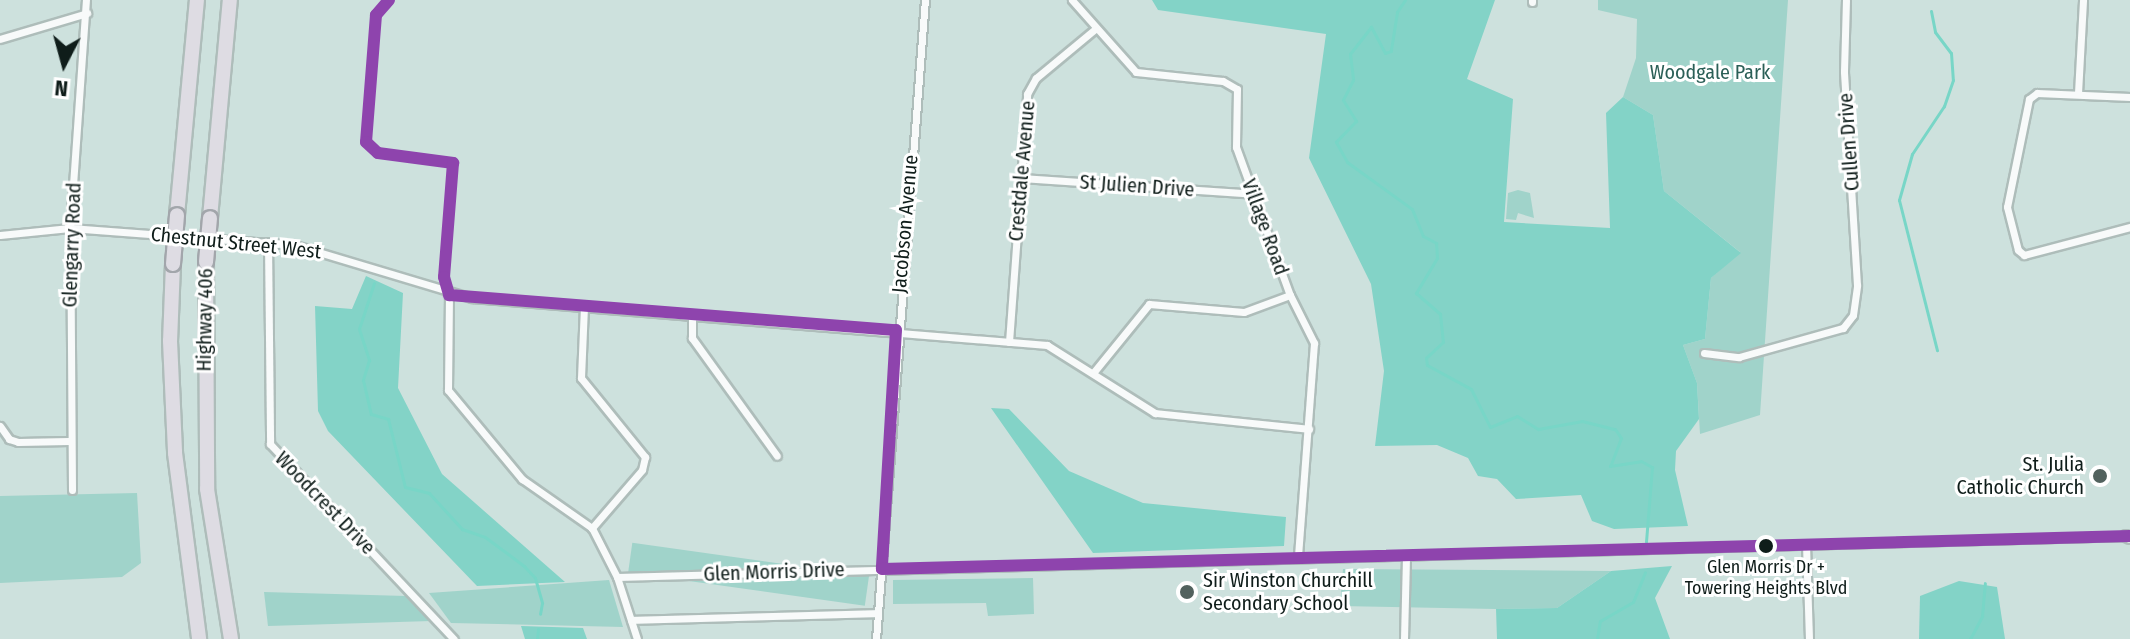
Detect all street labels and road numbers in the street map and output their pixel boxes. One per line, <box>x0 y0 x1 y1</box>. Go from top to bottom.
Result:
street label: Cullen Drive <box>1834 92 1864 192</box>
street label: Crestdale Avenue <box>1004 100 1040 242</box>
street label: Jacobson Avenue <box>887 154 923 294</box>
street label: St Julien Drive <box>1079 170 1195 202</box>
street label: Village Road <box>1237 176 1293 278</box>
street label: Glengarry Road <box>58 182 86 308</box>
street label: Chestnut Street West <box>150 222 322 264</box>
street label: Highway 406 <box>192 268 218 372</box>
street label: Woodcrest Drive <box>270 447 380 559</box>
street label: Glen Morris Drive <box>703 558 845 586</box>

